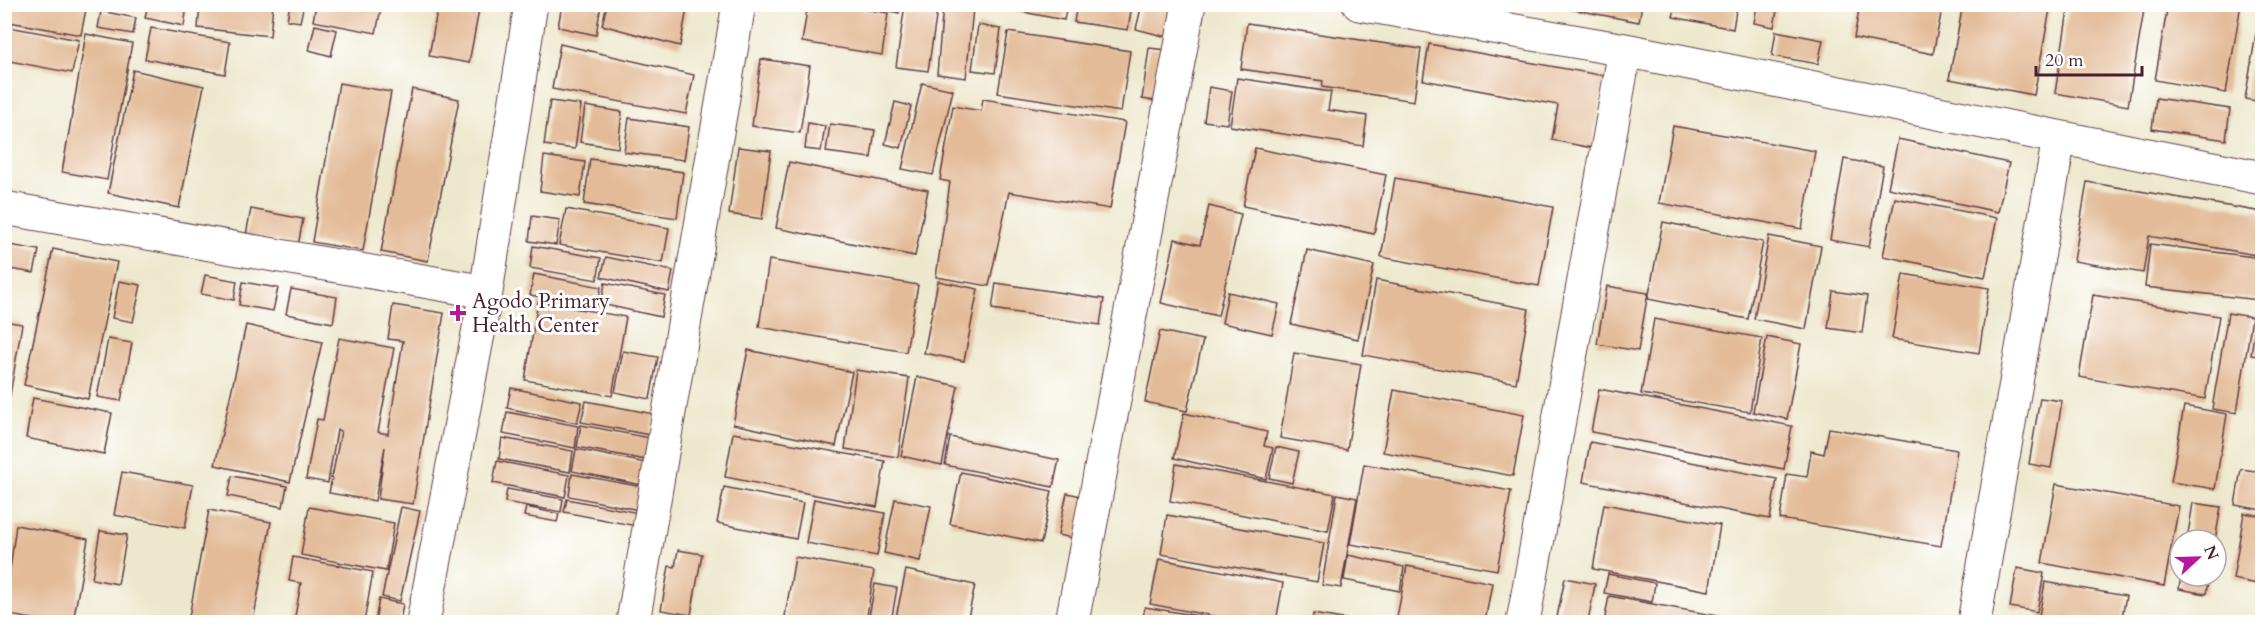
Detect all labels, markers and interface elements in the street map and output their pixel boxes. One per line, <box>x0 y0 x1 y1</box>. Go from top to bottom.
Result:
scale bar <box>2036 39 2142 77</box>
text: 20 m <box>2045 48 2084 73</box>
place label: Agodo Primary Health Center <box>472 287 610 340</box>
marker: Agodo Primary Health Center <box>449 304 467 322</box>
north arrow <box>2168 528 2228 588</box>
text: N <box>2198 542 2224 563</box>

